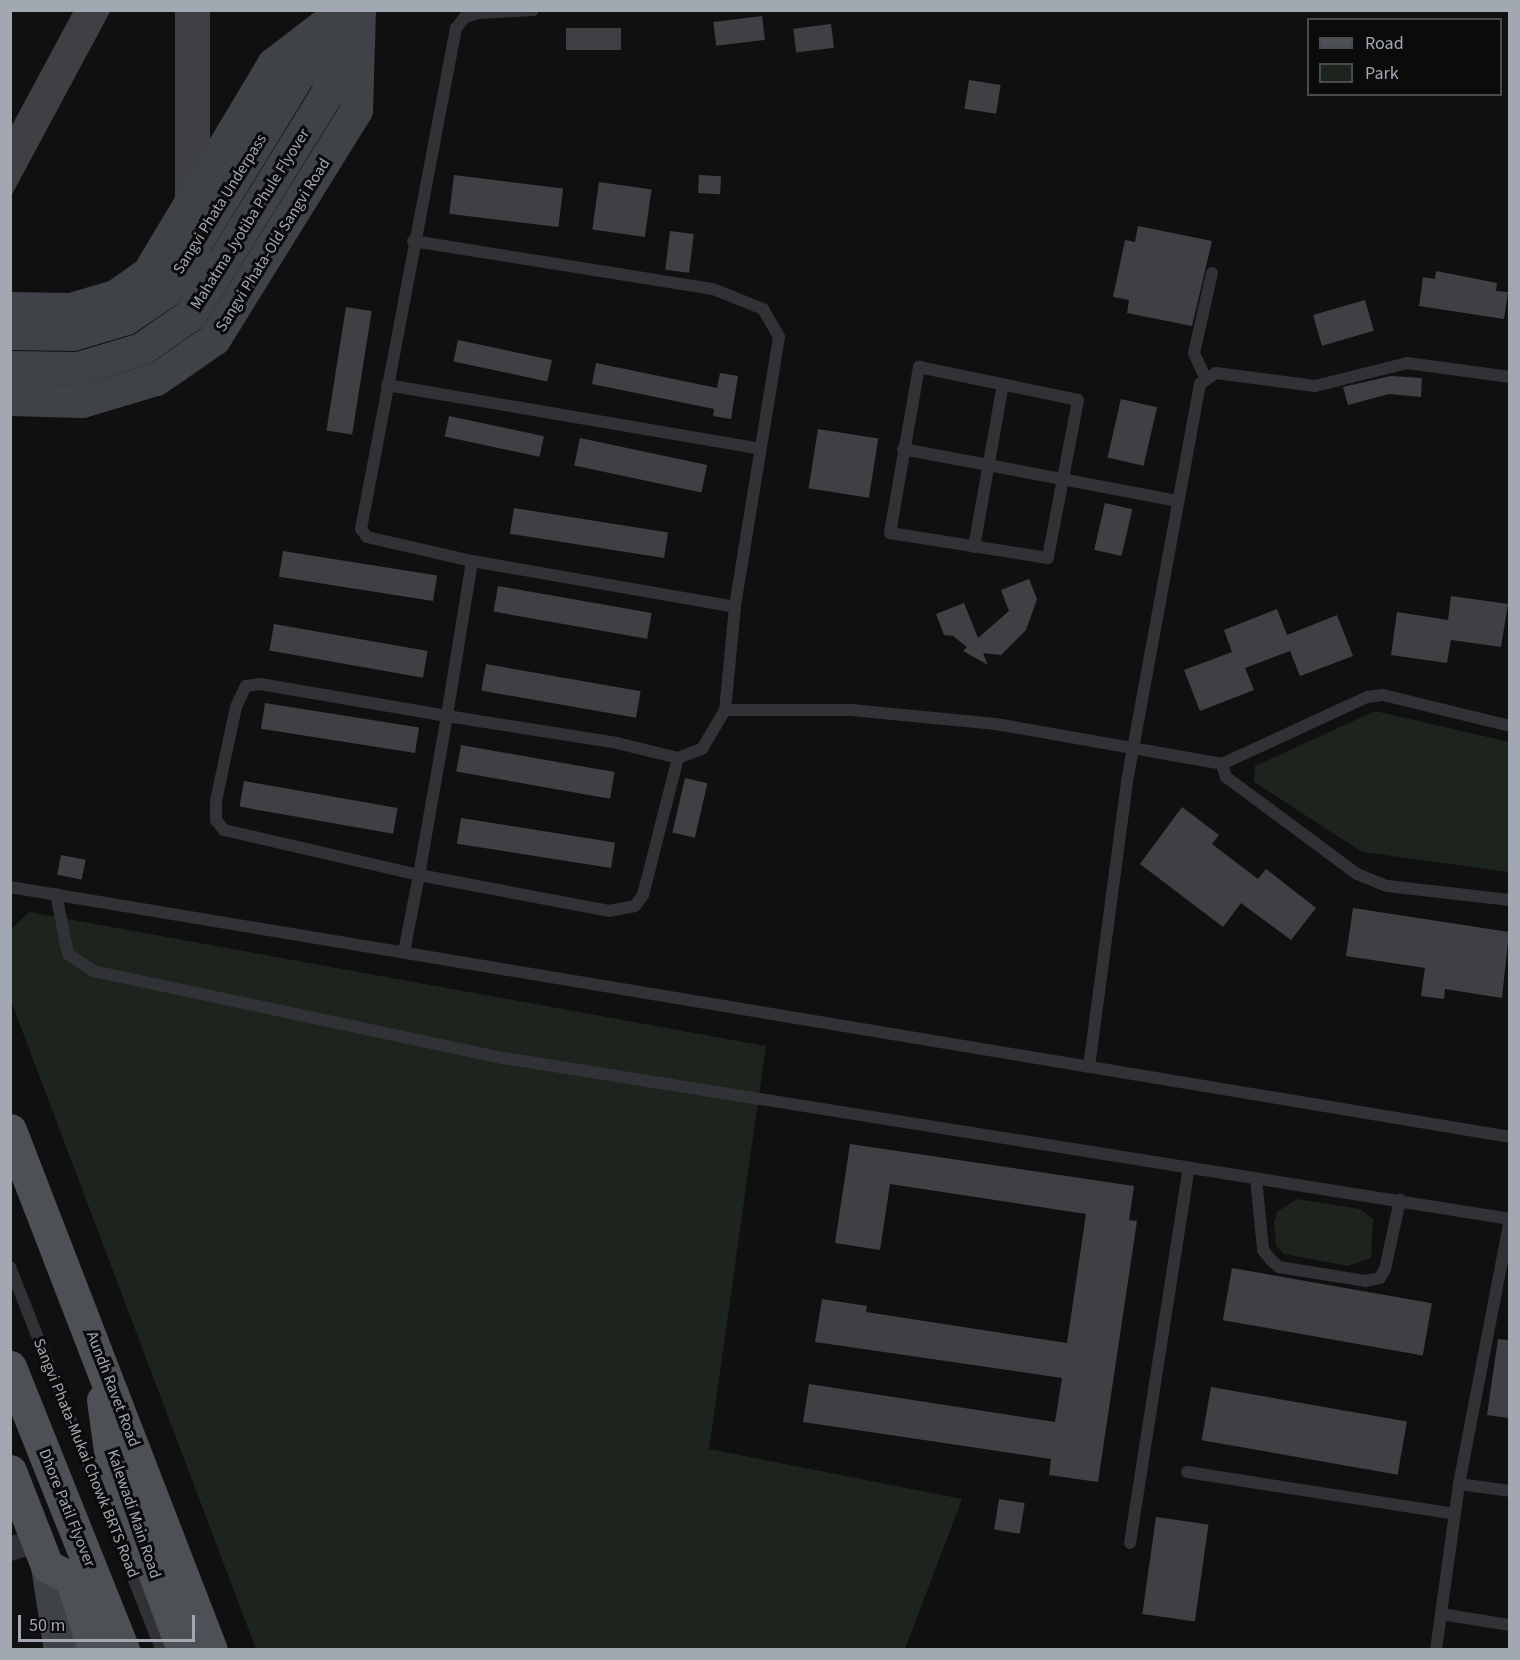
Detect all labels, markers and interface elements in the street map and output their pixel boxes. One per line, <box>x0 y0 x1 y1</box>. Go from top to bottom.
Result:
legend <box>1307 18 1502 96</box>
text: Road <box>1365 31 1404 56</box>
text: Park <box>1365 61 1399 86</box>
street label: Mahatma Jyotiba Phule Flyover <box>186 125 314 313</box>
street label: Sangvi Phata Underpass <box>169 130 271 278</box>
street label: Sangvi Phata-Old Sangvi Road <box>212 155 334 335</box>
street label: Aundh Ravet Road <box>82 1329 144 1449</box>
street label: Sangvi Phata-Mukai Chowk BRTS Road <box>29 1336 143 1580</box>
street label: Dhore Patil Flyover <box>35 1446 99 1570</box>
street label: Kalewadi Main Road <box>103 1447 165 1581</box>
scale bar <box>21 1603 198 1641</box>
text: 50 m <box>29 1613 65 1638</box>

